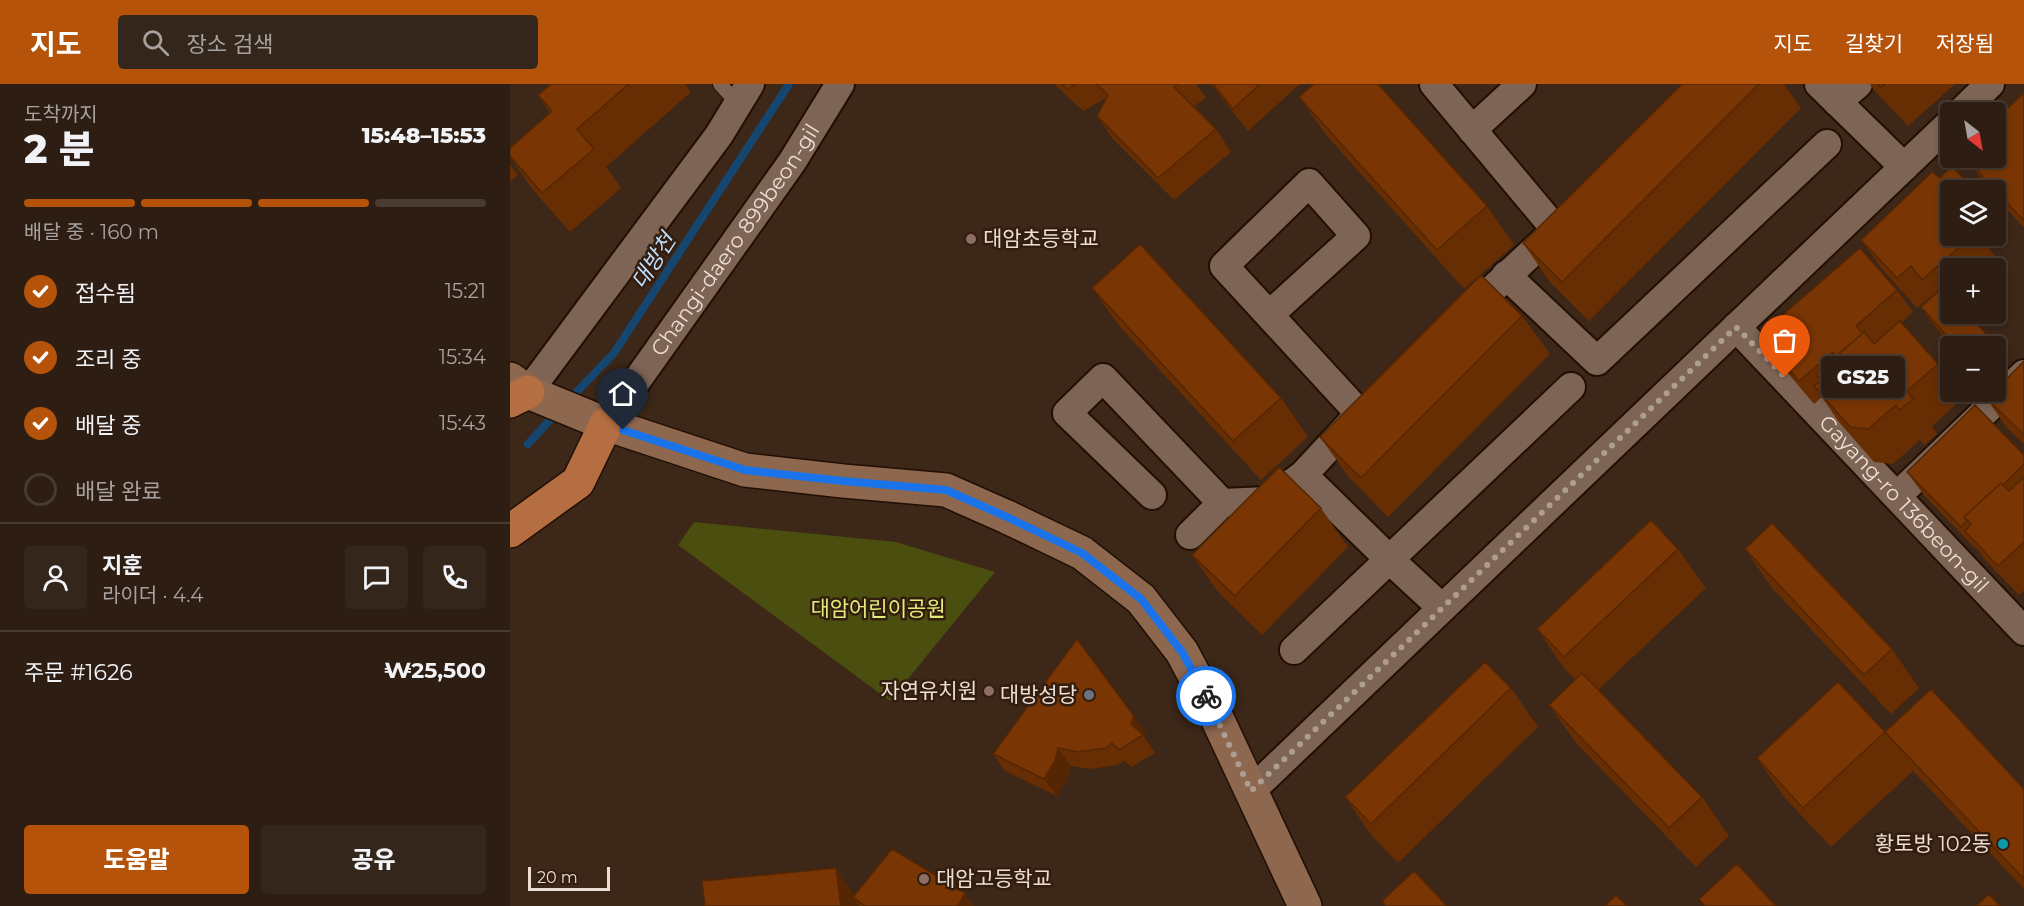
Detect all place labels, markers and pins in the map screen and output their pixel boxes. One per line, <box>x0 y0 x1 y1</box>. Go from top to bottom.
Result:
place label: 대암초등학교 <box>983 226 1099 251</box>
marker: 대암초등학교 <box>964 232 978 246</box>
pin <box>1759 315 1810 377</box>
callout: GS25 <box>1821 356 1905 398</box>
pin <box>597 368 648 430</box>
place label: 자연유치원 <box>880 678 977 703</box>
place label: 대방성당 <box>1000 682 1077 707</box>
marker: 자연유치원 <box>982 684 996 698</box>
marker: 대방성당 <box>1082 688 1096 702</box>
place label: 황토방 102동 <box>1875 831 1991 856</box>
marker: 황토방 102동 <box>1996 837 2010 851</box>
place label: 대암고등학교 <box>936 866 1052 891</box>
marker: 대암고등학교 <box>917 872 931 886</box>

